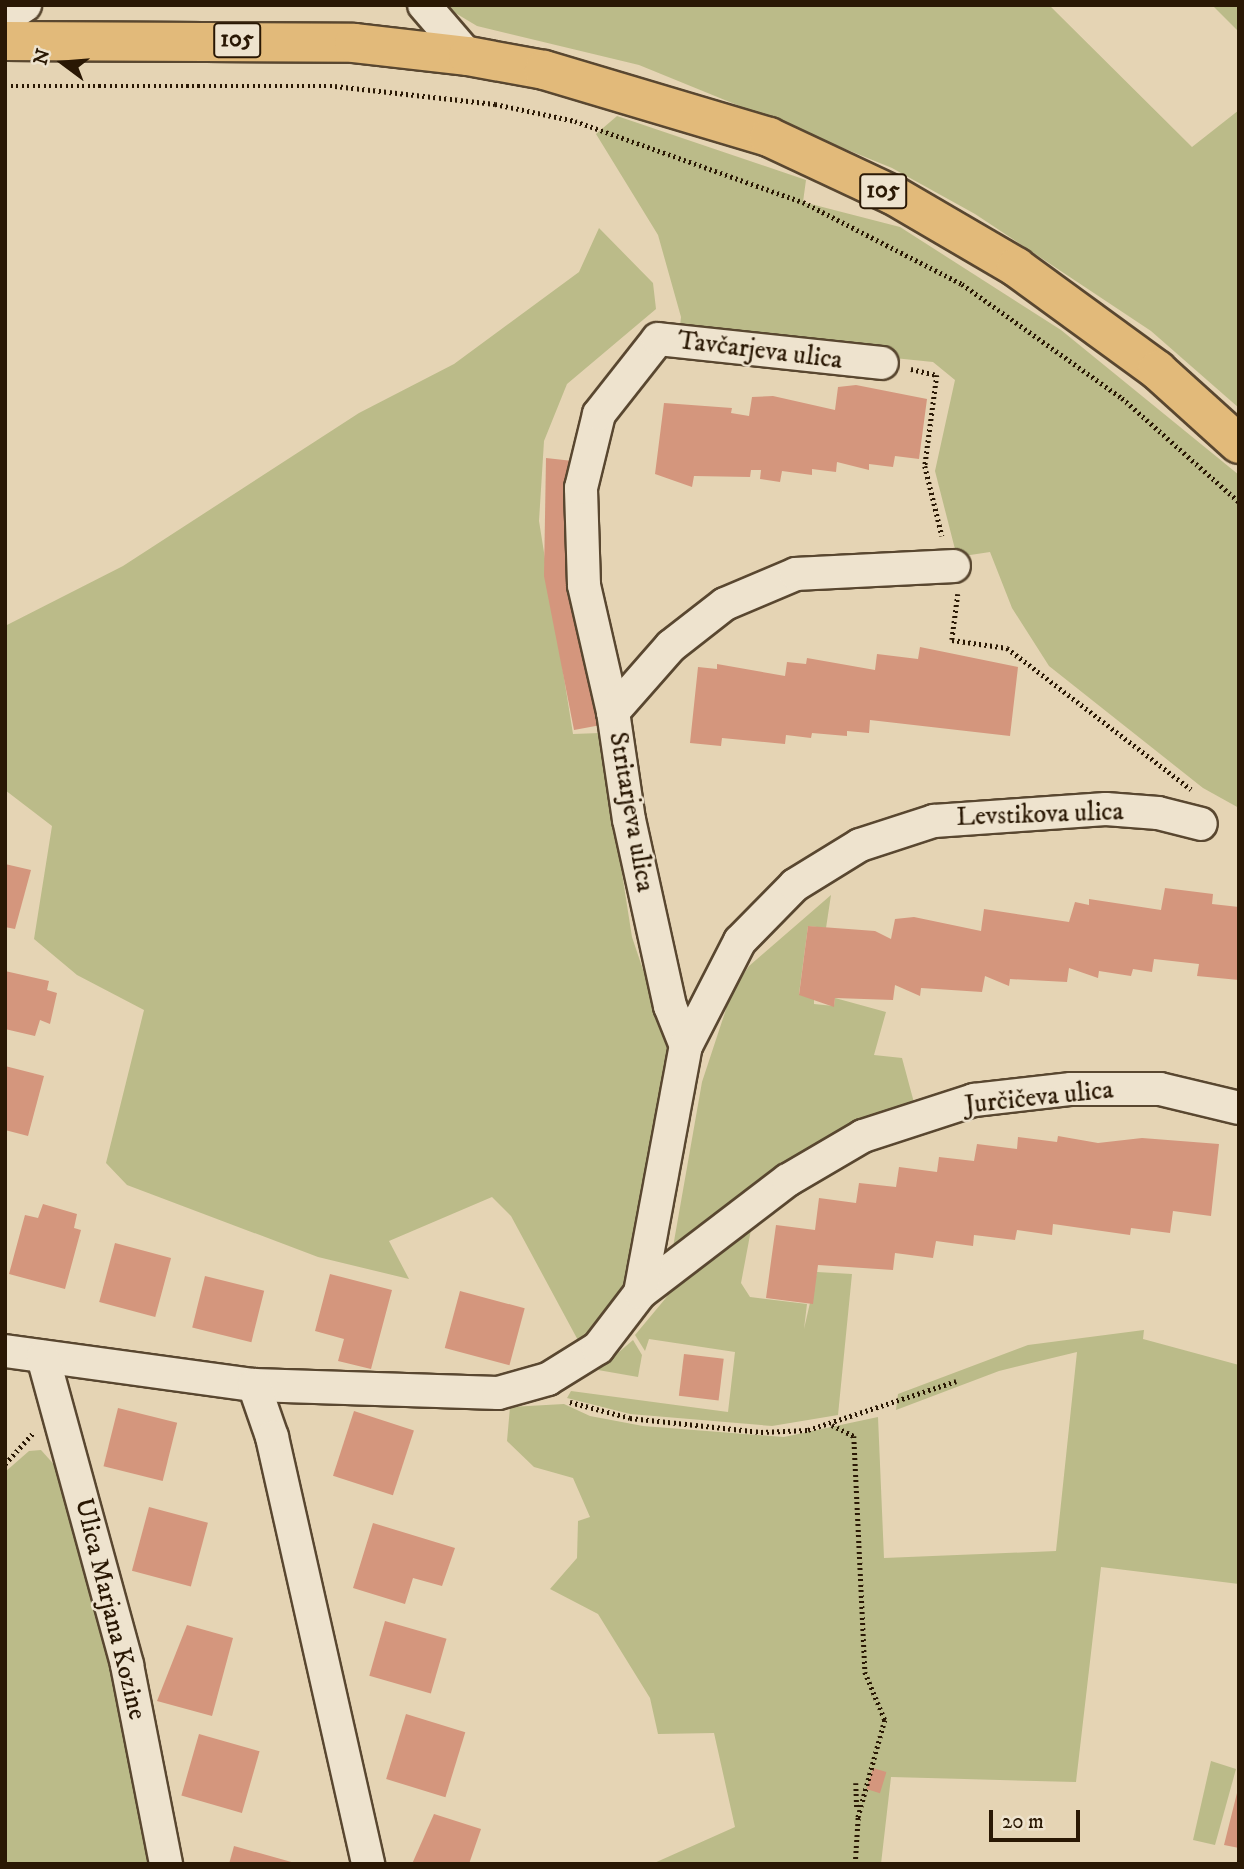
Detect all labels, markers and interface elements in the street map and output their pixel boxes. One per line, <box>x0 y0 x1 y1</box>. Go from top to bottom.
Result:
road number: 105 <box>212 20 262 60</box>
north arrow <box>28 28 98 98</box>
text: N <box>29 46 56 68</box>
road number: 105 <box>858 170 908 211</box>
street label: Tavčarjeva ulica <box>676 325 844 377</box>
street label: Stritarjeva ulica <box>602 730 660 894</box>
street label: Levstikova ulica <box>956 796 1124 834</box>
street label: Jurčičeva ulica <box>963 1075 1115 1121</box>
street label: Ulica Marjana Kozine <box>67 1495 153 1723</box>
scale bar <box>992 1796 1083 1840</box>
text: 20 m <box>1002 1809 1044 1835</box>

